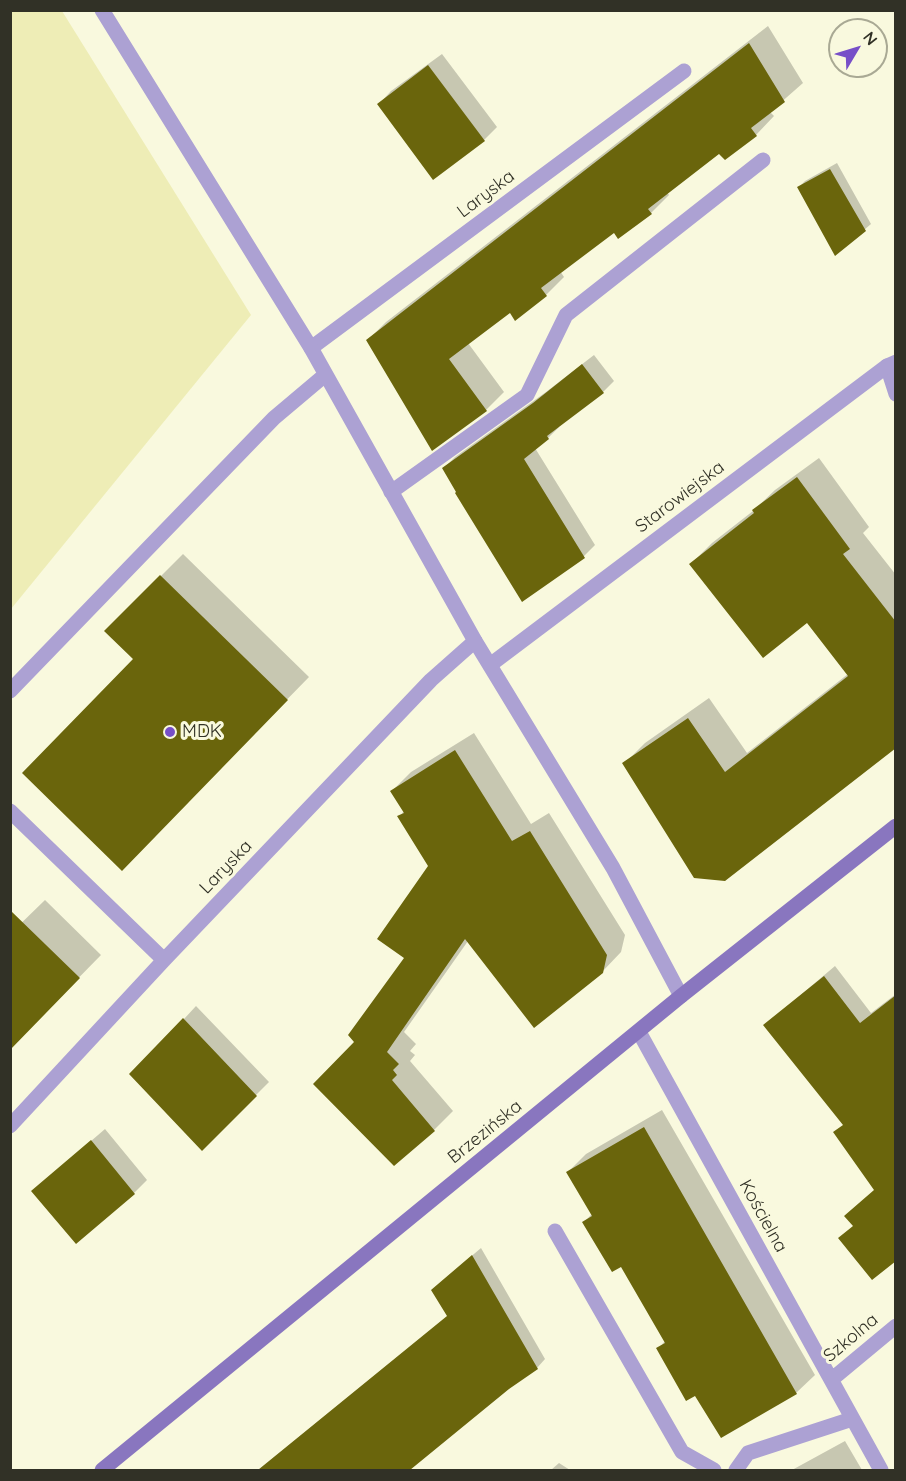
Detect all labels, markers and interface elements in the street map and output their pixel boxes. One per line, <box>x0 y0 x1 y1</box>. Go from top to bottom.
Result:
north arrow <box>828 18 888 78</box>
text: N <box>859 27 882 49</box>
street label: Laryska <box>453 165 519 223</box>
street label: Starowiejska <box>631 457 729 537</box>
place label: MDK <box>182 721 222 743</box>
marker: MDK <box>163 725 177 739</box>
street label: Laryska <box>195 836 257 898</box>
street label: Brzezińska <box>444 1096 526 1168</box>
street label: Kościelna <box>734 1176 792 1256</box>
street label: Szkolna <box>819 1309 883 1367</box>

